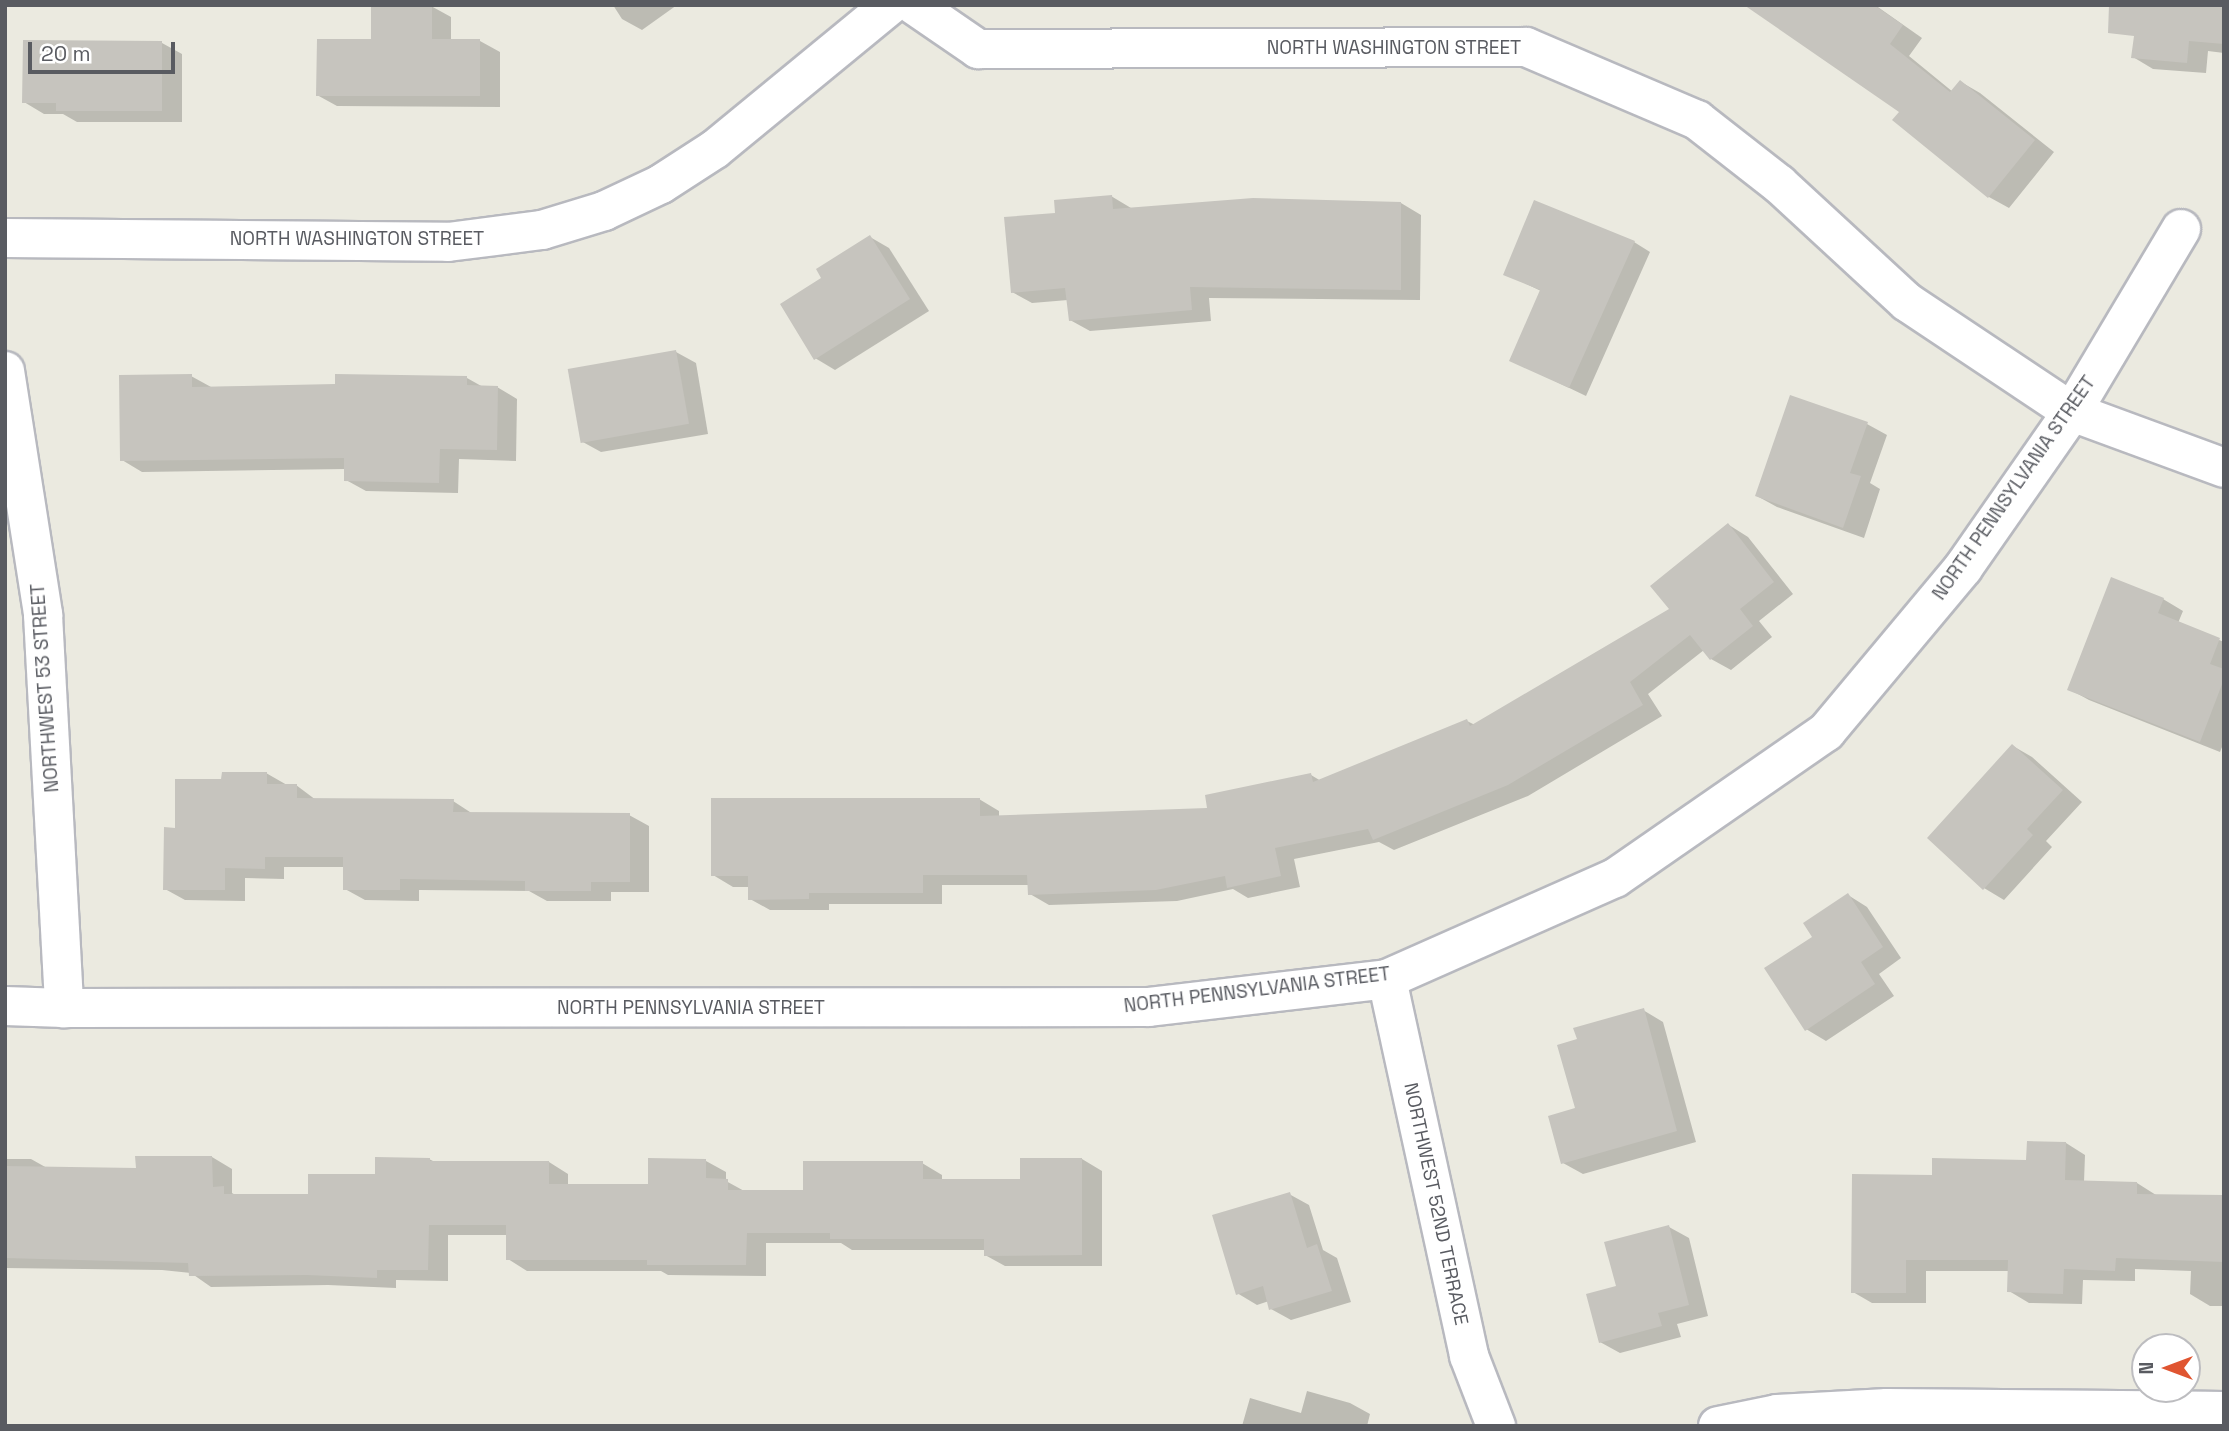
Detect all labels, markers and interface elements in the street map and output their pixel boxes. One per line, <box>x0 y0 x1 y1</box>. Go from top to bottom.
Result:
scale bar <box>32 28 178 72</box>
street label: NORTH WASHINGTON STREET <box>1267 37 1521 59</box>
text: 20 m <box>41 40 91 67</box>
street label: NORTH WASHINGTON STREET <box>230 228 484 250</box>
street label: NORTH PENNSYLVANIA STREET <box>1928 372 2100 604</box>
street label: NORTHWEST 53 STREET <box>26 583 64 793</box>
street label: NORTH PENNSYLVANIA STREET <box>1122 962 1392 1018</box>
street label: NORTH PENNSYLVANIA STREET <box>557 997 825 1019</box>
street label: NORTHWEST 52ND TERRACE <box>1399 1080 1473 1328</box>
north arrow <box>2131 1333 2201 1403</box>
text: N <box>2134 1362 2159 1374</box>

